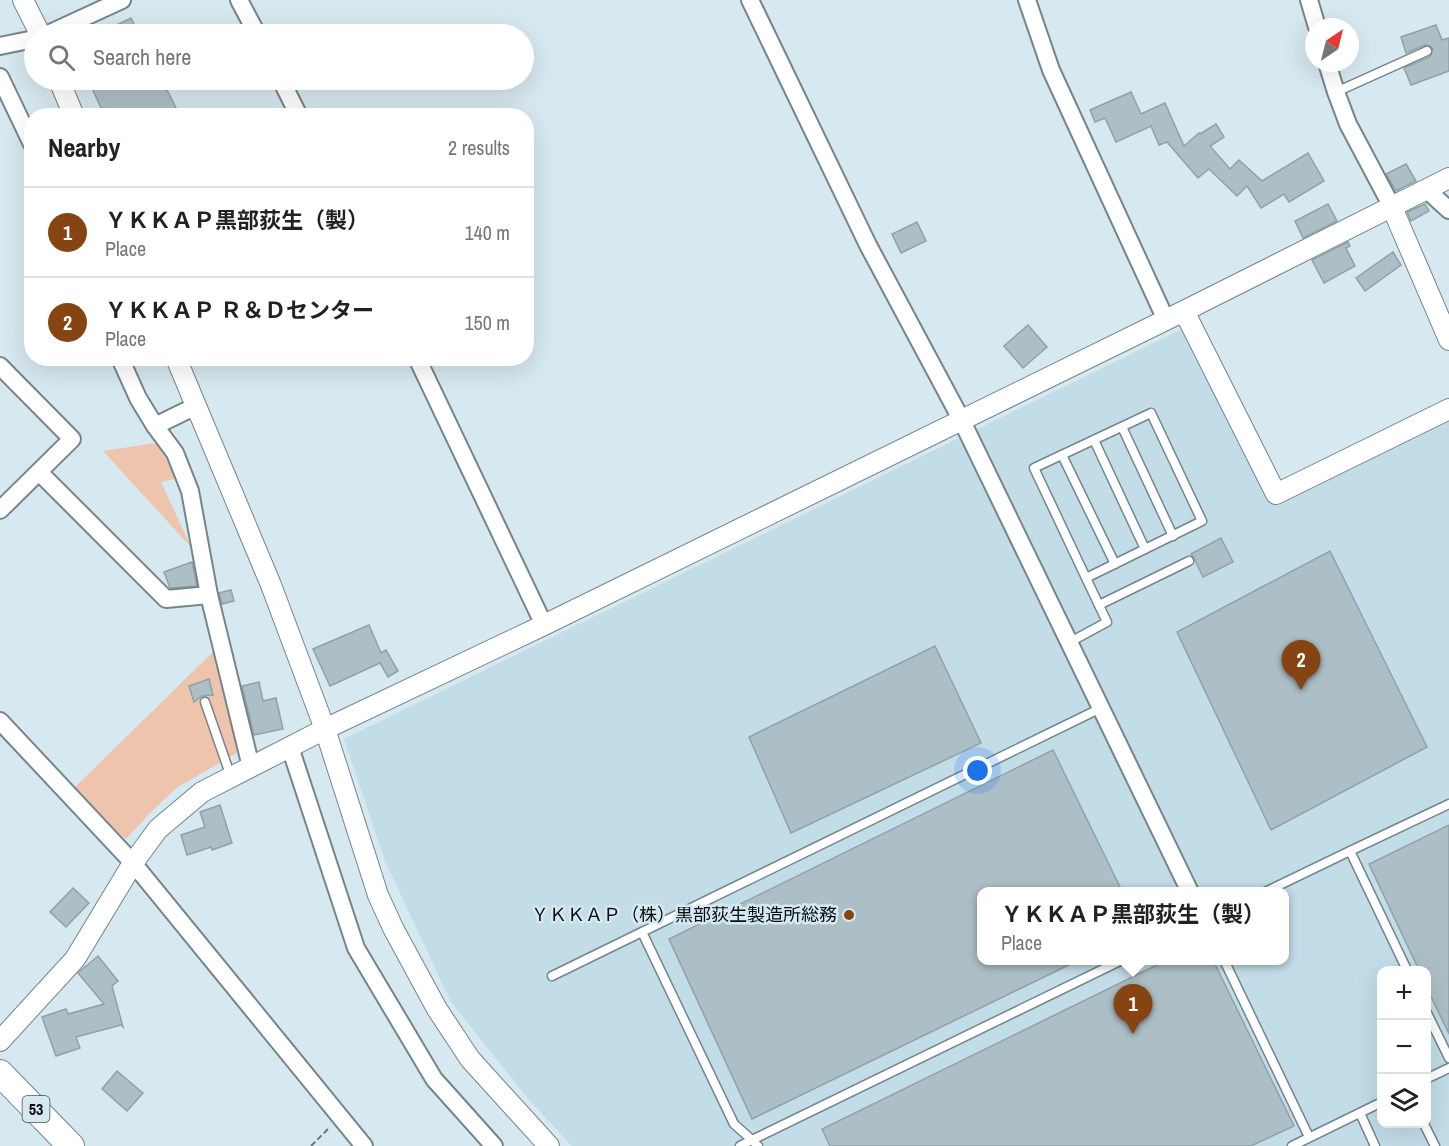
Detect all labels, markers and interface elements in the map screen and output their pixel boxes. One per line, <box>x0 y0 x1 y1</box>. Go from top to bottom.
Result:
north arrow <box>1305 18 1359 72</box>
search box <box>24 24 534 90</box>
icon: search <box>45 41 78 74</box>
text: Search here <box>93 42 191 72</box>
text: Nearby <box>48 130 120 165</box>
text: 2 results <box>448 134 510 161</box>
text: ＹＫＫＡＰ黒部荻生（製） <box>105 205 369 235</box>
text: 1 <box>63 219 72 246</box>
text: 140 m <box>464 219 510 246</box>
text: Place <box>105 235 146 262</box>
text: ＹＫＫＡＰ Ｒ＆Ｄセンター <box>105 295 374 325</box>
text: 2 <box>63 309 72 336</box>
text: 150 m <box>464 309 510 336</box>
text: Place <box>105 325 146 352</box>
pin: 2 <box>1282 640 1320 690</box>
your location <box>963 756 992 785</box>
popup <box>977 887 1289 965</box>
text: ＹＫＫＡＰ黒部荻生（製） <box>1001 899 1265 929</box>
place label: ＹＫＫＡＰ（株）黒部荻生製造所総務 <box>531 902 837 927</box>
marker: ＹＫＫＡＰ（株）黒部荻生製造所総務 <box>842 908 856 922</box>
text: Place <box>1001 929 1042 956</box>
map controls <box>1377 966 1431 1128</box>
button: + <box>1377 966 1431 1020</box>
pin: 1 <box>1114 984 1152 1034</box>
button: − <box>1377 1020 1431 1074</box>
button: layers <box>1377 1074 1431 1128</box>
road number: 53 <box>22 1096 50 1122</box>

